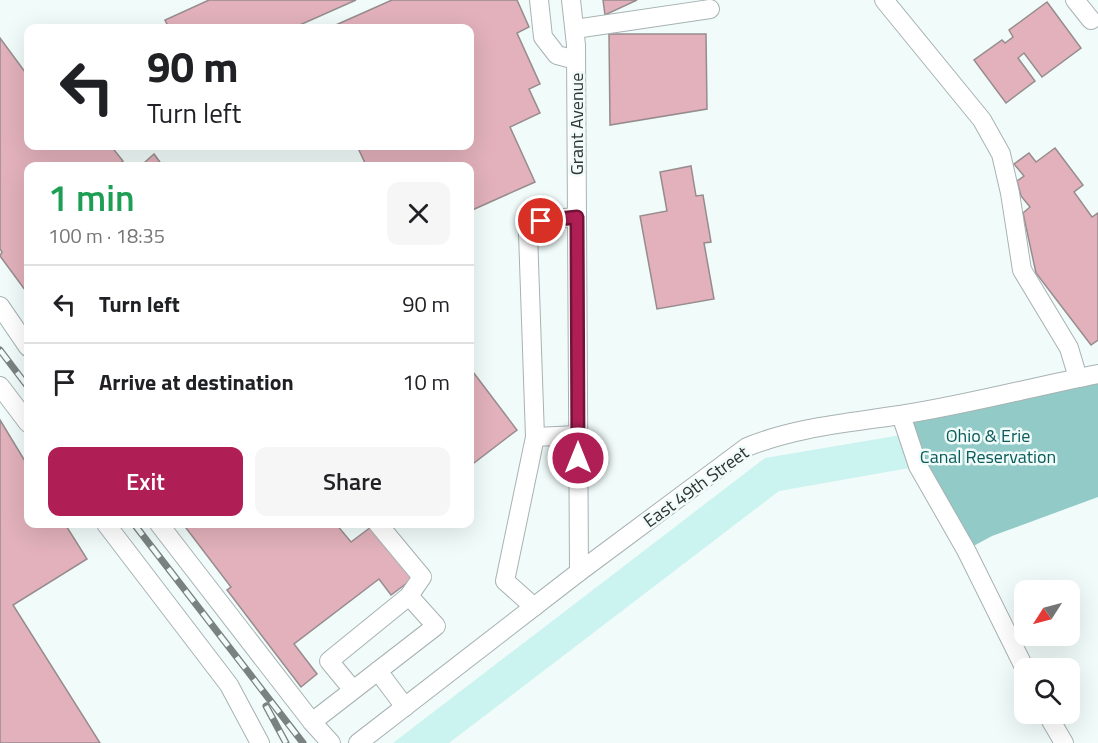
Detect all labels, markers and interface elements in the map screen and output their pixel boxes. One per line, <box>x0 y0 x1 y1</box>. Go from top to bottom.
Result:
text: 90 m <box>147 34 239 98</box>
icon: left <box>48 48 126 126</box>
street label: Grant Avenue <box>563 73 590 175</box>
text: Turn left <box>147 92 241 133</box>
text: 1 min <box>48 170 135 225</box>
button: close <box>387 182 450 245</box>
pin <box>515 195 566 246</box>
icon: arrive <box>524 204 557 237</box>
text: 100 m · 18:35 <box>48 220 165 251</box>
text: Turn left <box>99 287 180 321</box>
text: 90 m <box>402 287 450 321</box>
icon: left <box>48 288 81 321</box>
text: Arrive at destination <box>99 365 294 399</box>
text: 10 m <box>402 365 450 399</box>
icon: arrive <box>48 366 81 399</box>
park label: Ohio & Erie Canal Reservation <box>920 422 1056 470</box>
position arrow <box>546 426 610 490</box>
street label: East 49th Street <box>638 439 754 534</box>
button: Exit <box>48 447 243 516</box>
button: Share <box>255 447 450 516</box>
north arrow <box>1014 580 1080 646</box>
map controls <box>1014 580 1080 724</box>
button: search <box>1014 658 1080 724</box>

